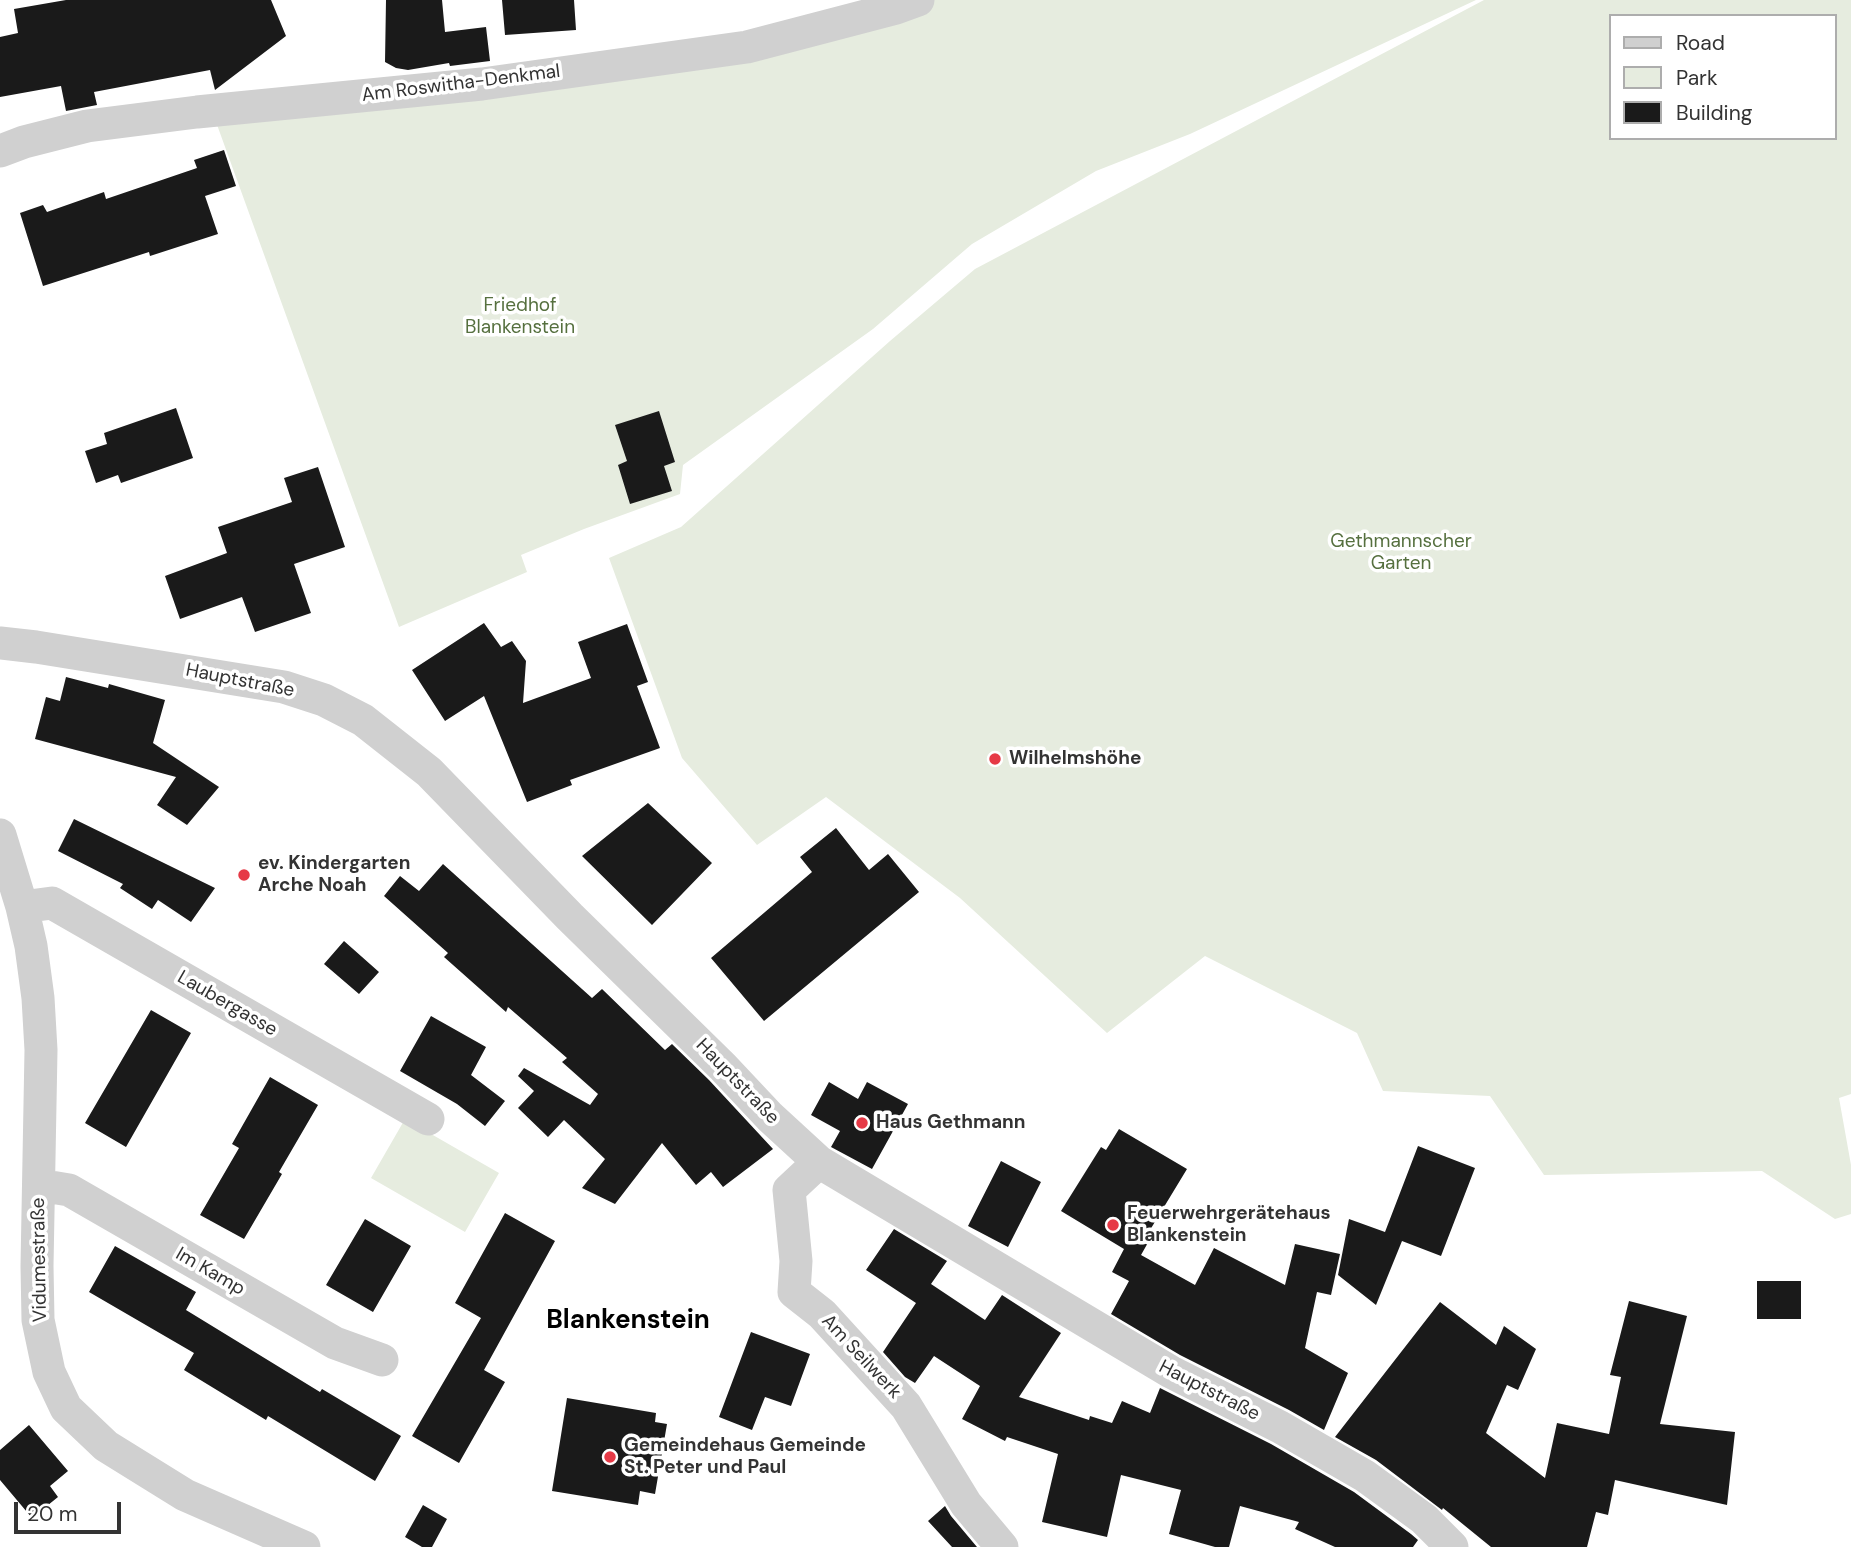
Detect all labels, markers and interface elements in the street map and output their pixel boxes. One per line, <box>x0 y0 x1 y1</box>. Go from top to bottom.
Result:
legend <box>1610 14 1837 140</box>
text: Road <box>1676 29 1725 57</box>
street label: Am Roswitha-Denkmal <box>361 61 561 107</box>
text: Park <box>1676 64 1717 92</box>
text: Building <box>1676 99 1752 127</box>
park label: Friedhof Blankenstein <box>465 295 575 339</box>
park label: Gethmannscher Garten <box>1330 531 1472 575</box>
street label: Hauptstraße <box>184 659 296 703</box>
place label: Wilhelmshöhe <box>1009 748 1141 770</box>
marker: Wilhelmshöhe <box>987 751 1003 767</box>
place label: ev. Kindergarten Arche Noah <box>258 853 410 897</box>
marker: ev. Kindergarten Arche Noah <box>236 867 252 883</box>
street label: Laubergasse <box>173 966 281 1042</box>
street label: Hauptstraße <box>691 1034 783 1130</box>
place label: Haus Gethmann <box>876 1112 1025 1134</box>
marker: Haus Gethmann <box>854 1115 870 1131</box>
street label: Vidumestraße <box>28 1197 52 1323</box>
place label: Feuerwehrgerätehaus Blankenstein <box>1127 1203 1331 1247</box>
marker: Feuerwehrgerätehaus Blankenstein <box>1105 1217 1121 1233</box>
street label: Im Kamp <box>171 1243 249 1301</box>
district label: Blankenstein <box>546 1305 710 1337</box>
street label: Am Seilwerk <box>816 1310 906 1404</box>
street label: Hauptstraße <box>1155 1356 1263 1426</box>
place label: Gemeindehaus Gemeinde St. Peter und Paul <box>624 1435 866 1479</box>
marker: Gemeindehaus Gemeinde St. Peter und Paul <box>602 1449 618 1465</box>
scale bar <box>18 1488 124 1532</box>
text: 20 m <box>27 1500 78 1528</box>

